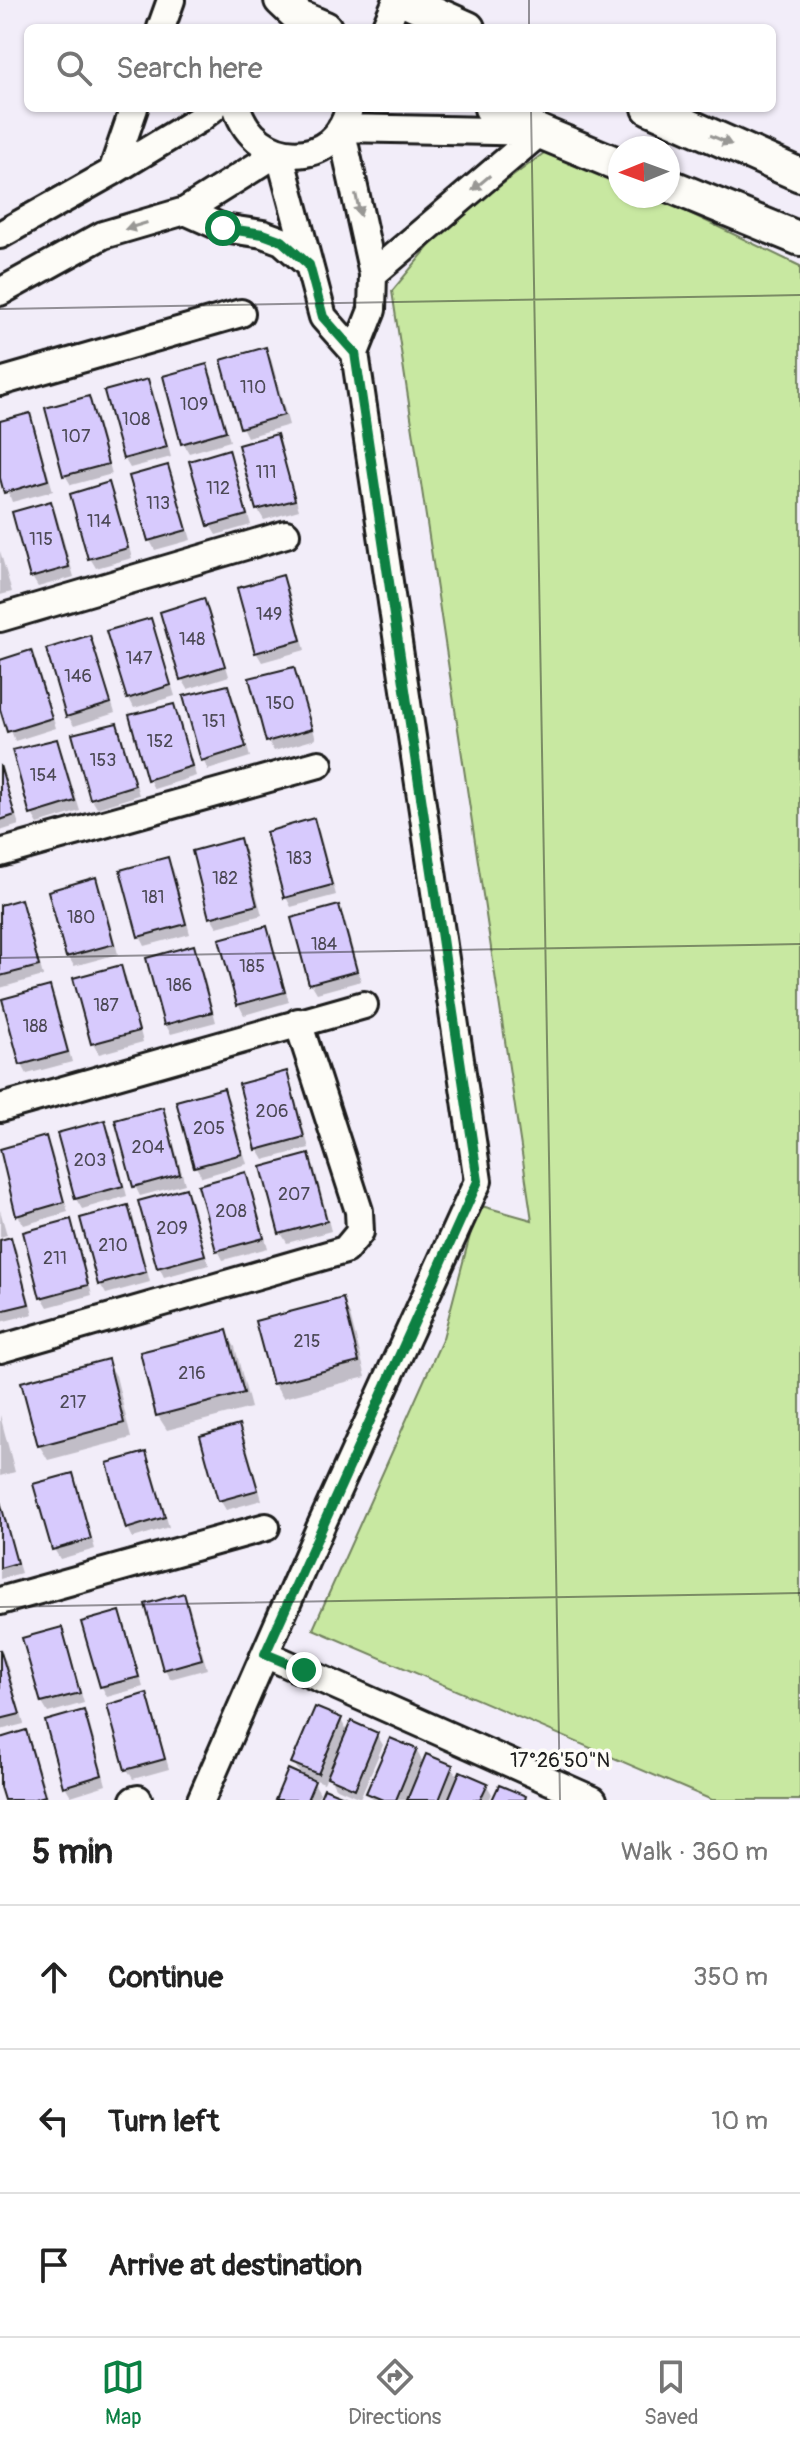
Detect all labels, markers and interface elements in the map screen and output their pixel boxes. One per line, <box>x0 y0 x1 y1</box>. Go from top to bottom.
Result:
search box <box>24 24 776 112</box>
icon: search <box>52 46 96 90</box>
text: Search here <box>116 50 263 87</box>
one-way arrow <box>709 133 732 146</box>
north arrow <box>608 136 680 208</box>
one-way arrow <box>471 174 491 191</box>
one-way arrow <box>352 192 365 217</box>
route start <box>205 210 241 246</box>
one-way arrow <box>124 220 148 233</box>
house number: 110 <box>240 376 266 399</box>
house number: 109 <box>180 393 208 416</box>
house number: 108 <box>122 408 150 431</box>
house number: 107 <box>62 425 91 448</box>
house number: 111 <box>255 461 277 484</box>
house number: 112 <box>206 477 230 500</box>
house number: 113 <box>146 492 170 515</box>
house number: 114 <box>87 510 112 533</box>
house number: 115 <box>29 528 53 551</box>
house number: 149 <box>256 603 282 626</box>
house number: 148 <box>179 628 205 651</box>
house number: 147 <box>126 647 153 670</box>
house number: 146 <box>64 665 92 688</box>
house number: 150 <box>265 692 295 715</box>
house number: 151 <box>202 710 226 733</box>
house number: 152 <box>147 730 173 753</box>
house number: 153 <box>90 749 116 772</box>
house number: 154 <box>29 764 57 787</box>
house number: 183 <box>286 847 312 870</box>
house number: 182 <box>212 867 238 890</box>
house number: 181 <box>141 886 165 909</box>
house number: 180 <box>67 906 95 929</box>
house number: 184 <box>311 933 338 956</box>
house number: 185 <box>239 955 265 978</box>
house number: 186 <box>166 974 192 997</box>
house number: 187 <box>93 994 119 1017</box>
house number: 188 <box>22 1015 48 1038</box>
house number: 206 <box>256 1100 288 1123</box>
house number: 205 <box>193 1117 225 1140</box>
house number: 204 <box>132 1136 165 1159</box>
house number: 203 <box>74 1149 106 1172</box>
house number: 207 <box>278 1183 310 1206</box>
house number: 208 <box>215 1200 247 1223</box>
house number: 209 <box>156 1217 188 1240</box>
house number: 210 <box>98 1234 128 1257</box>
house number: 211 <box>43 1247 67 1270</box>
house number: 215 <box>294 1330 320 1353</box>
house number: 216 <box>178 1362 206 1385</box>
house number: 217 <box>60 1391 87 1414</box>
route end <box>286 1652 322 1688</box>
text: 17°26'50"N <box>510 1748 610 1773</box>
text: 5 min <box>32 1831 113 1874</box>
text: Walk · 360 m <box>621 1836 768 1868</box>
icon: ahead <box>32 1955 76 1999</box>
text: Continue <box>108 1959 223 1996</box>
text: 350 m <box>693 1961 768 1993</box>
icon: left <box>32 2099 76 2143</box>
text: Turn left <box>108 2103 219 2140</box>
text: 10 m <box>711 2105 768 2137</box>
icon: arrive <box>32 2243 76 2287</box>
text: Arrive at destination <box>108 2247 362 2284</box>
tab: Map <box>101 2355 145 2431</box>
tab: Directions <box>348 2355 441 2431</box>
tab: Saved <box>644 2355 699 2431</box>

